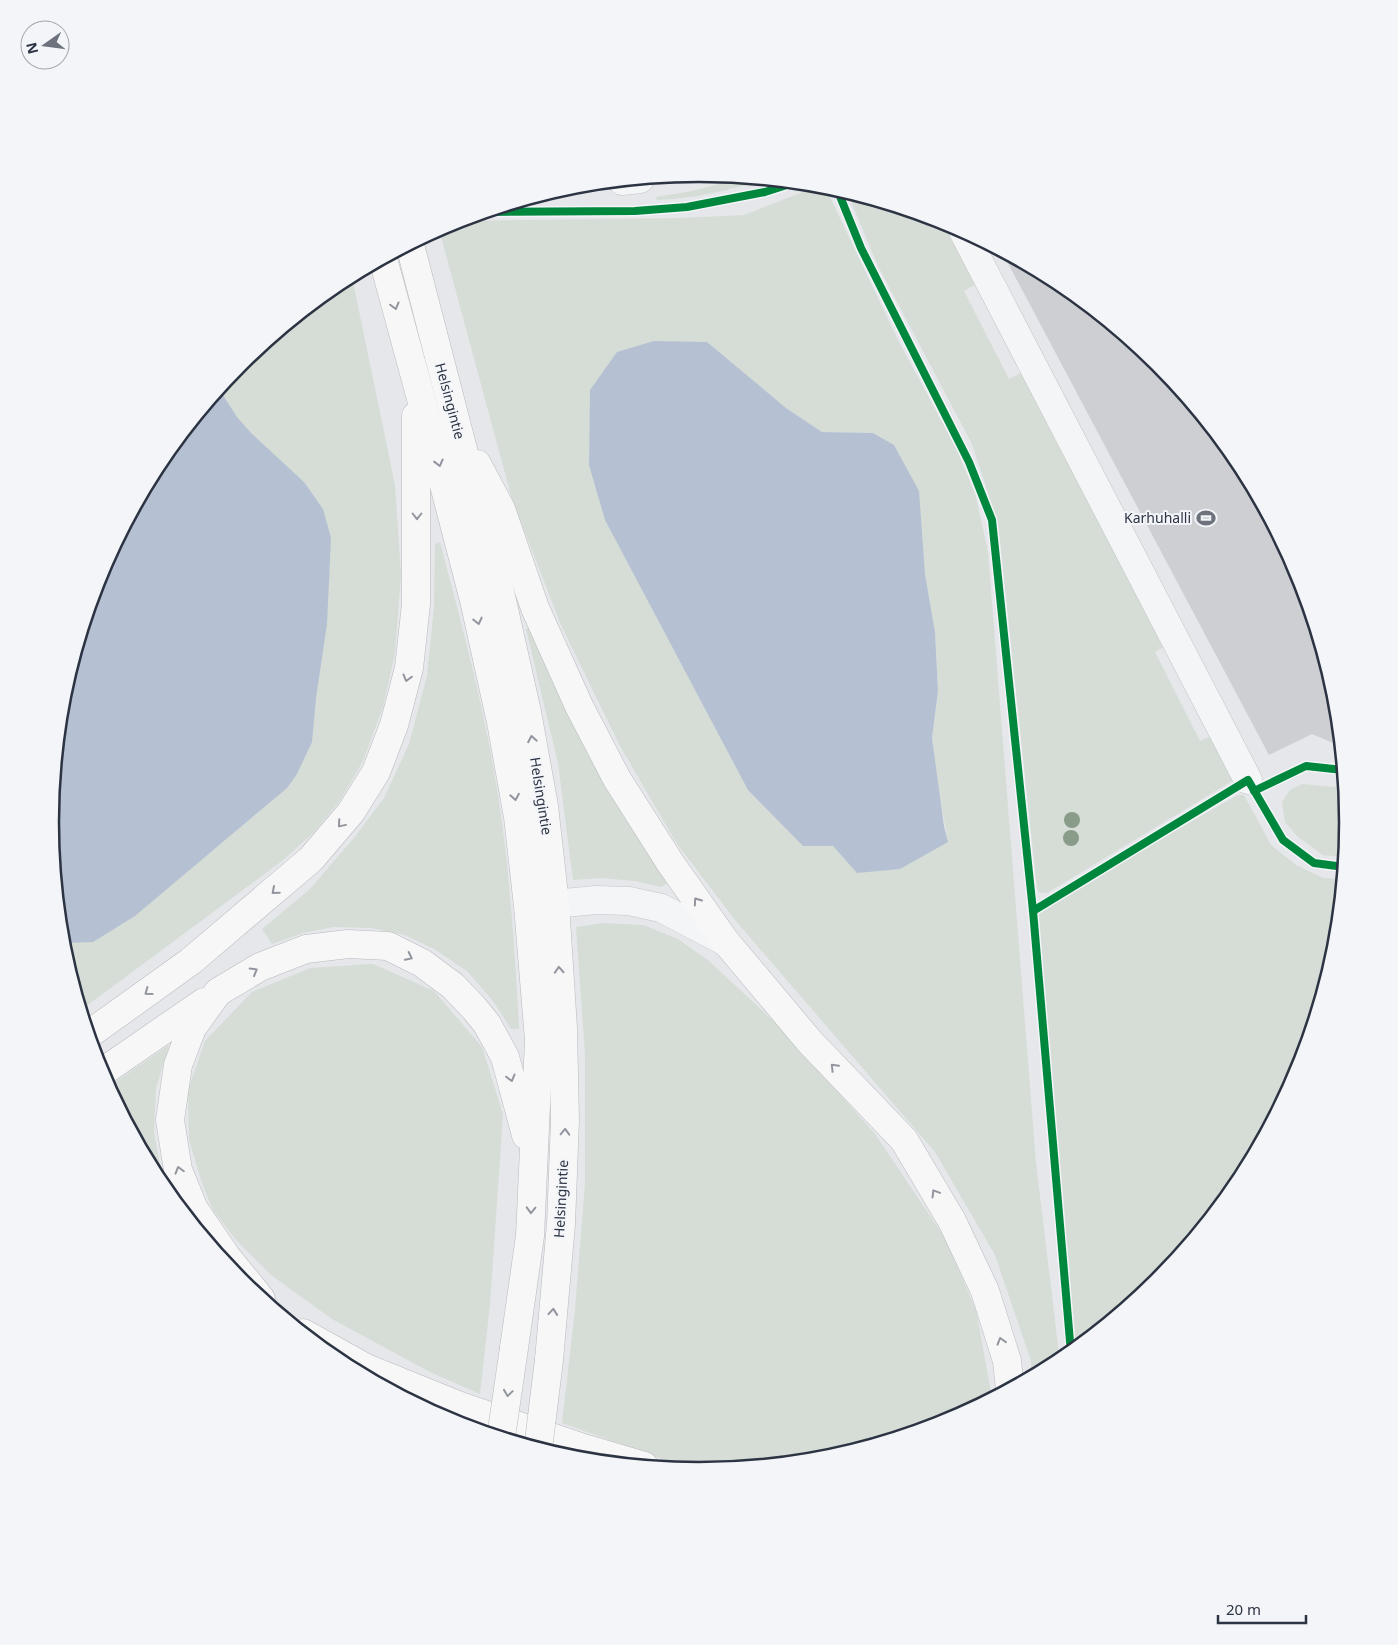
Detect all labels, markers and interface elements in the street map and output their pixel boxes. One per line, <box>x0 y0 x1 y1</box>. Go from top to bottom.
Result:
north arrow <box>20 20 70 70</box>
text: N <box>21 40 42 56</box>
one-way arrow <box>390 302 400 310</box>
street label: Helsingintie <box>431 361 470 441</box>
one-way arrow <box>433 458 443 467</box>
sports icon: Karhuhalli <box>1195 507 1217 529</box>
place label: Karhuhalli <box>1124 508 1191 527</box>
one-way arrow <box>411 512 422 520</box>
one-way arrow <box>472 616 483 625</box>
one-way arrow <box>402 673 412 681</box>
one-way arrow <box>527 735 537 743</box>
street label: Helsingintie <box>526 756 557 836</box>
one-way arrow <box>509 792 519 801</box>
one-way arrow <box>338 819 347 828</box>
one-way arrow <box>271 885 280 894</box>
one-way arrow <box>694 898 704 907</box>
one-way arrow <box>404 951 413 961</box>
one-way arrow <box>554 965 565 973</box>
one-way arrow <box>249 967 258 977</box>
one-way arrow <box>144 986 153 995</box>
one-way arrow <box>831 1064 840 1073</box>
one-way arrow <box>505 1073 515 1081</box>
one-way arrow <box>559 1128 570 1136</box>
street label: Helsingintie <box>549 1159 572 1239</box>
one-way arrow <box>174 1166 185 1175</box>
one-way arrow <box>932 1189 942 1198</box>
one-way arrow <box>526 1206 537 1214</box>
one-way arrow <box>548 1307 559 1315</box>
one-way arrow <box>996 1337 1006 1346</box>
one-way arrow <box>503 1388 513 1397</box>
scale bar <box>1218 1592 1306 1624</box>
text: 20 m <box>1226 1599 1261 1619</box>

